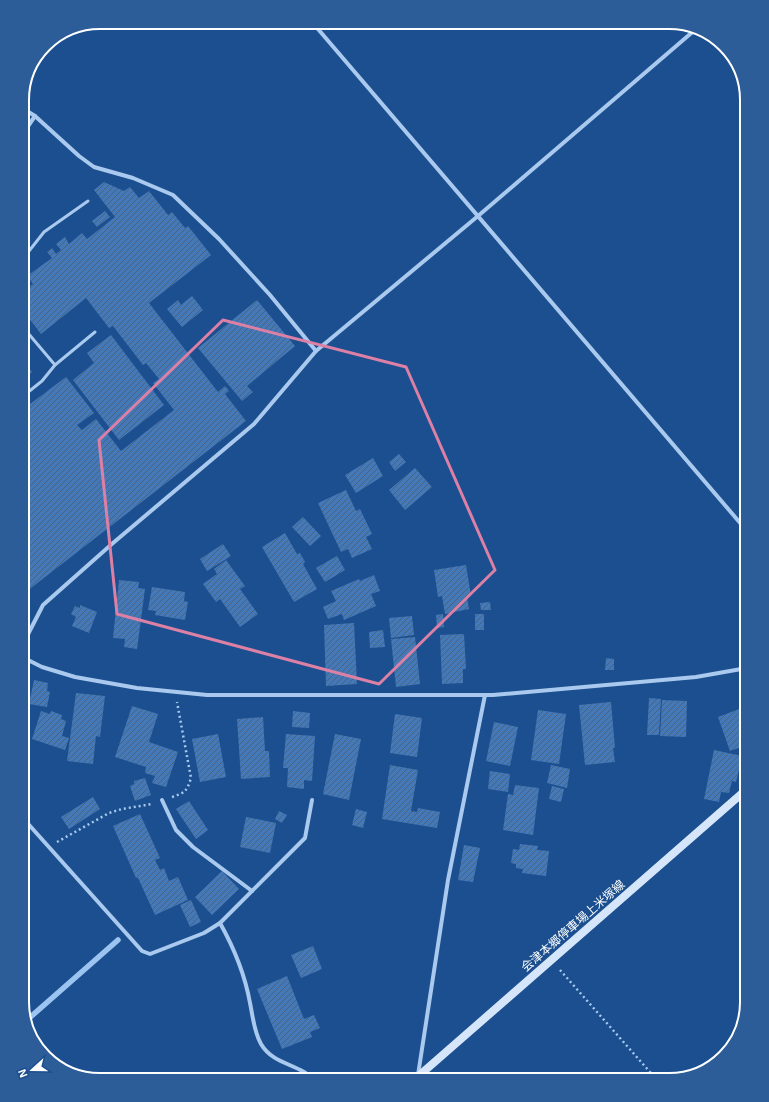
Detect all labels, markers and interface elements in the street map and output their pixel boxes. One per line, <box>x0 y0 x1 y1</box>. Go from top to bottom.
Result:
street label: 会津本郷停車場上米塚線 <box>519 877 627 975</box>
north arrow <box>12 1050 52 1090</box>
text: N <box>16 1068 30 1079</box>

